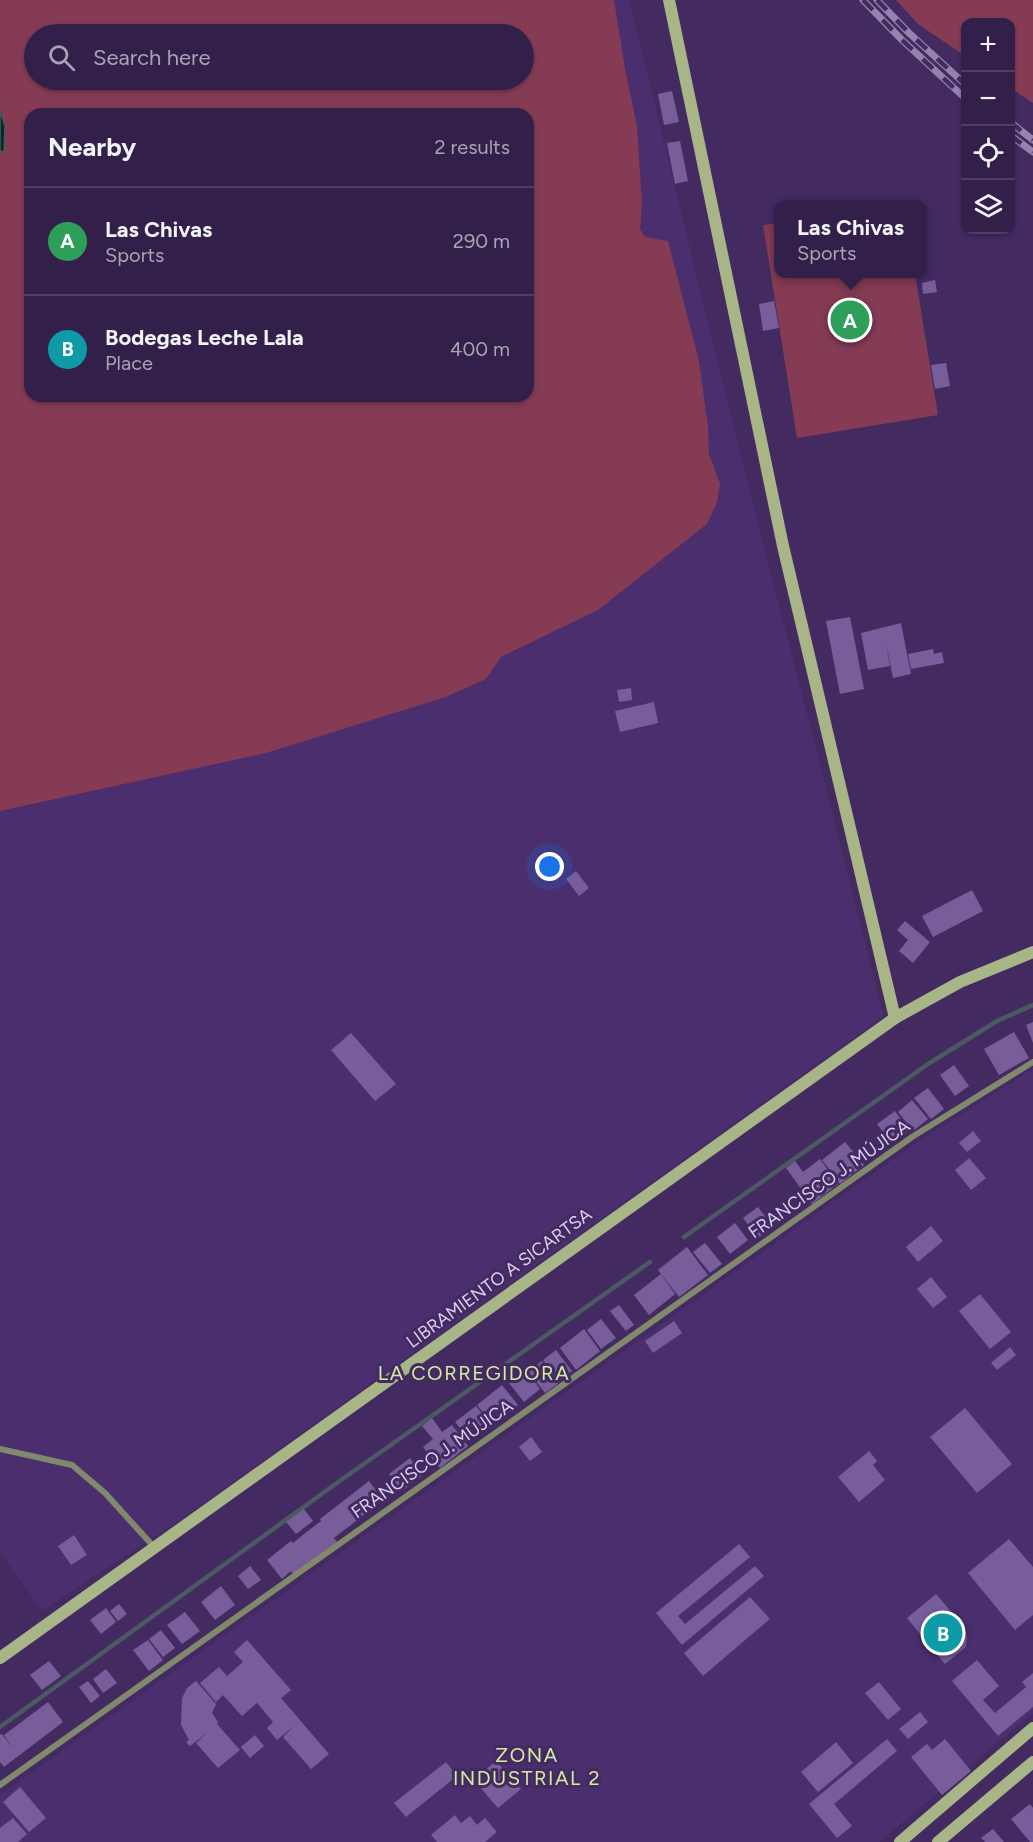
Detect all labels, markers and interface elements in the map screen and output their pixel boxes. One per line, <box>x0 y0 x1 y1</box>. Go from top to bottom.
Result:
map controls <box>961 18 1015 234</box>
button: + <box>961 18 1015 72</box>
search box <box>24 24 534 90</box>
icon: search <box>45 41 78 74</box>
text: Search here <box>93 44 211 71</box>
button: − <box>961 72 1015 126</box>
button: locate <box>961 126 1015 180</box>
text: Nearby <box>48 131 136 163</box>
text: 2 results <box>434 135 510 159</box>
button: layers <box>961 180 1015 234</box>
popup <box>774 200 927 278</box>
text: Las Chivas <box>797 214 904 241</box>
text: Las Chivas <box>105 216 212 243</box>
text: A <box>60 229 75 253</box>
text: 290 m <box>453 229 510 253</box>
text: Sports <box>797 241 856 265</box>
text: Sports <box>105 243 164 267</box>
pin: A <box>830 298 870 342</box>
text: Bodegas Leche Lala <box>105 324 304 351</box>
text: B <box>61 337 74 361</box>
text: 400 m <box>450 337 510 361</box>
text: Place <box>105 351 153 375</box>
your location <box>535 852 564 881</box>
street label: FRANCISCO J. MÚJICA <box>744 1115 914 1243</box>
street label: LIBRAMIENTO A SICARTSA <box>402 1203 596 1353</box>
district label: LA CORREGIDORA <box>378 1361 570 1385</box>
street label: FRANCISCO J. MÚJICA <box>347 1395 517 1523</box>
pin: B <box>924 1610 962 1656</box>
district label: ZONA INDUSTRIAL 2 <box>453 1743 601 1790</box>

